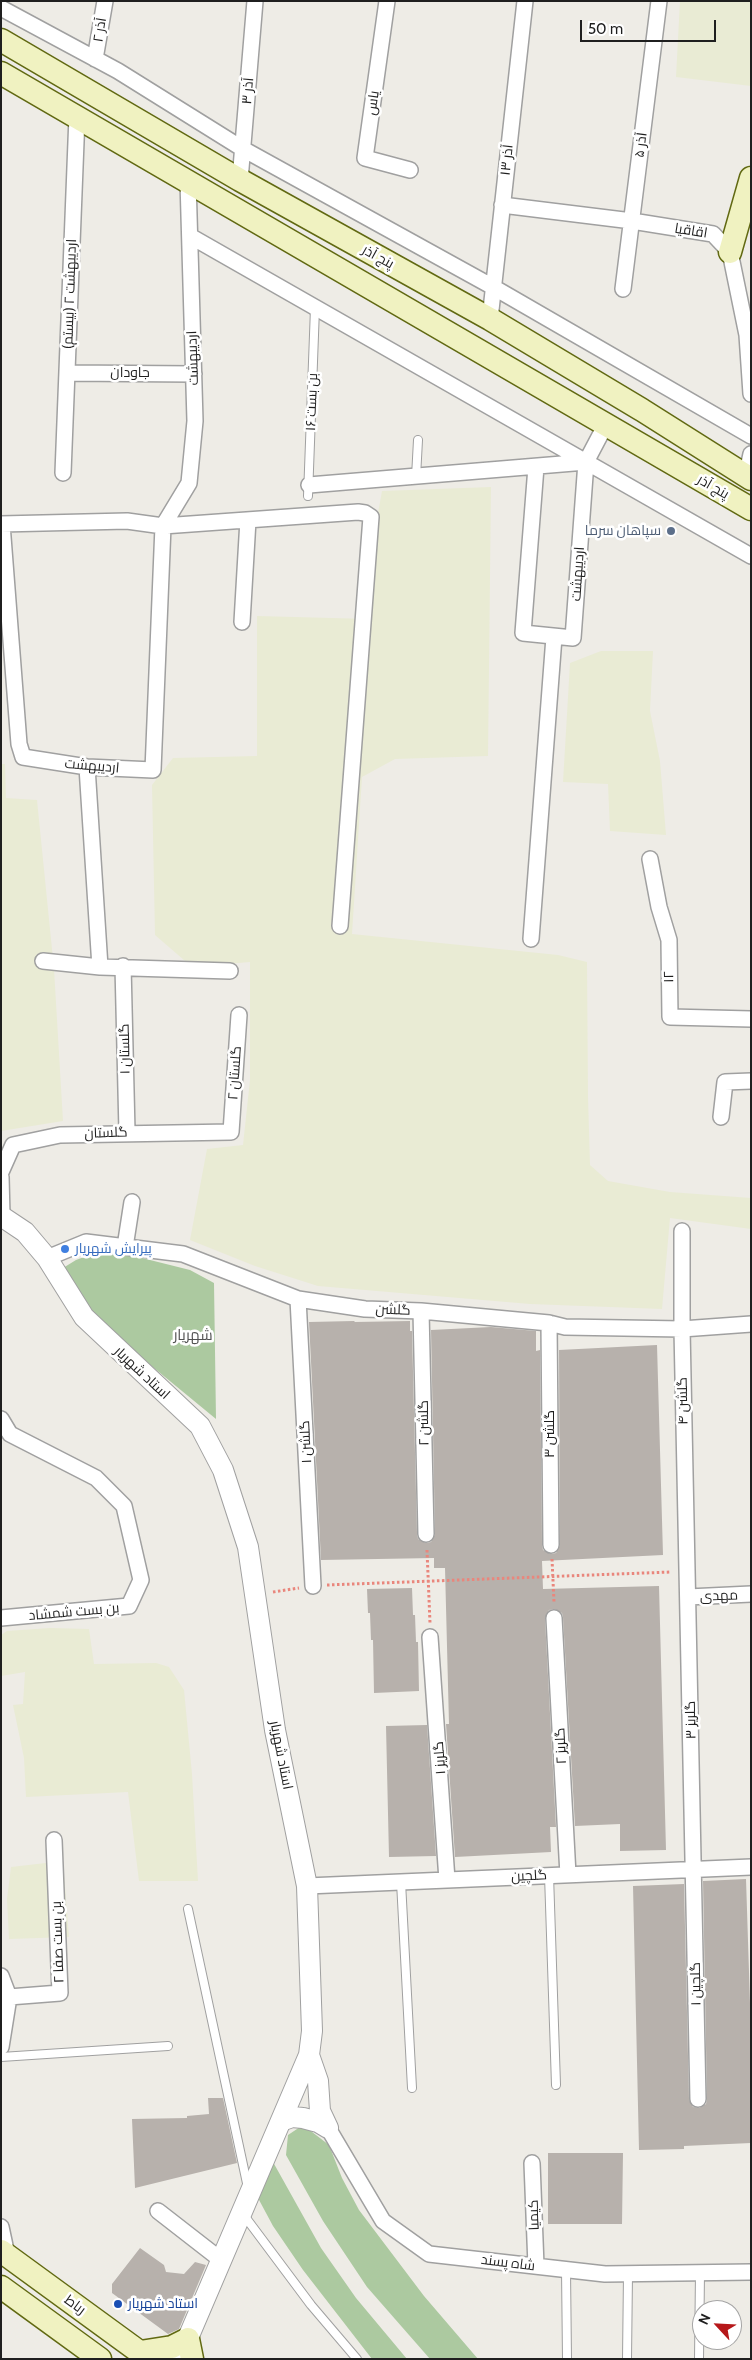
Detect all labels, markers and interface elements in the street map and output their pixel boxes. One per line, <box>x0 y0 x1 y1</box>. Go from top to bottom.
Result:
scale bar <box>582 10 718 42</box>
street label: آذر ۲ <box>90 16 110 44</box>
text: 50 m <box>588 20 623 38</box>
street label: آذر ۳ <box>238 77 258 105</box>
street label: یاس <box>363 90 383 116</box>
street label: آذر ۵ <box>631 132 651 158</box>
street label: ۱۳ آذر <box>497 144 517 176</box>
street label: اقاقیا <box>673 220 709 242</box>
street label: اردیبهشت ۲ (بیستم) <box>60 239 80 349</box>
street label: پنج آذر <box>359 241 397 273</box>
street label: اردیبهشت <box>184 330 202 386</box>
street label: جاودان <box>110 365 150 381</box>
street label: بن بست ۱۶ <box>303 373 321 431</box>
street label: پنج آذر <box>694 471 732 503</box>
place label: سپاهان سرما <box>585 523 661 539</box>
marker: سپاهان سرما <box>665 525 677 537</box>
street label: اردیبهشت <box>568 546 588 602</box>
street label: اردیبهشت <box>64 755 120 777</box>
street label: ۱۲ <box>660 971 678 983</box>
street label: گلستان ۱ <box>116 1023 134 1075</box>
street label: گلستان ۲ <box>225 1046 245 1100</box>
street label: گلستان <box>84 1124 128 1142</box>
place label: پیرایش شهریار <box>75 1241 152 1257</box>
marker: پیرایش شهریار <box>59 1243 71 1255</box>
street label: گلشن <box>375 1301 411 1319</box>
district label: شهریار <box>173 1327 213 1345</box>
street label: استاد شهریار <box>111 1343 173 1403</box>
street label: گلشن ۴ <box>674 1377 692 1425</box>
street label: گلشن ۲ <box>415 1400 433 1446</box>
street label: گلشن ۳ <box>542 1410 558 1458</box>
street label: گلشن ۱ <box>296 1420 316 1464</box>
street label: مهدی <box>700 1587 738 1605</box>
street label: بن بست شمشاد <box>28 1600 120 1624</box>
street label: گلریز ۳ <box>682 1701 700 1739</box>
street label: استاد شهریار <box>266 1719 296 1791</box>
street label: گلریز ۲ <box>552 1727 570 1765</box>
street label: گلریز ۱ <box>430 1741 450 1775</box>
street label: گلچین <box>511 1867 547 1885</box>
street label: بن بست صفا ۲ <box>48 1901 68 1983</box>
street label: گلچین ۱ <box>687 1962 705 2006</box>
street label: کیمیا <box>525 2199 543 2231</box>
street label: شاه پسند <box>480 2251 536 2275</box>
street label: رباط <box>61 2292 89 2318</box>
place label: استاد شهریار <box>128 2296 198 2312</box>
marker: استاد شهریار <box>112 2298 124 2310</box>
north arrow <box>692 2300 742 2350</box>
text: N <box>694 2311 715 2327</box>

